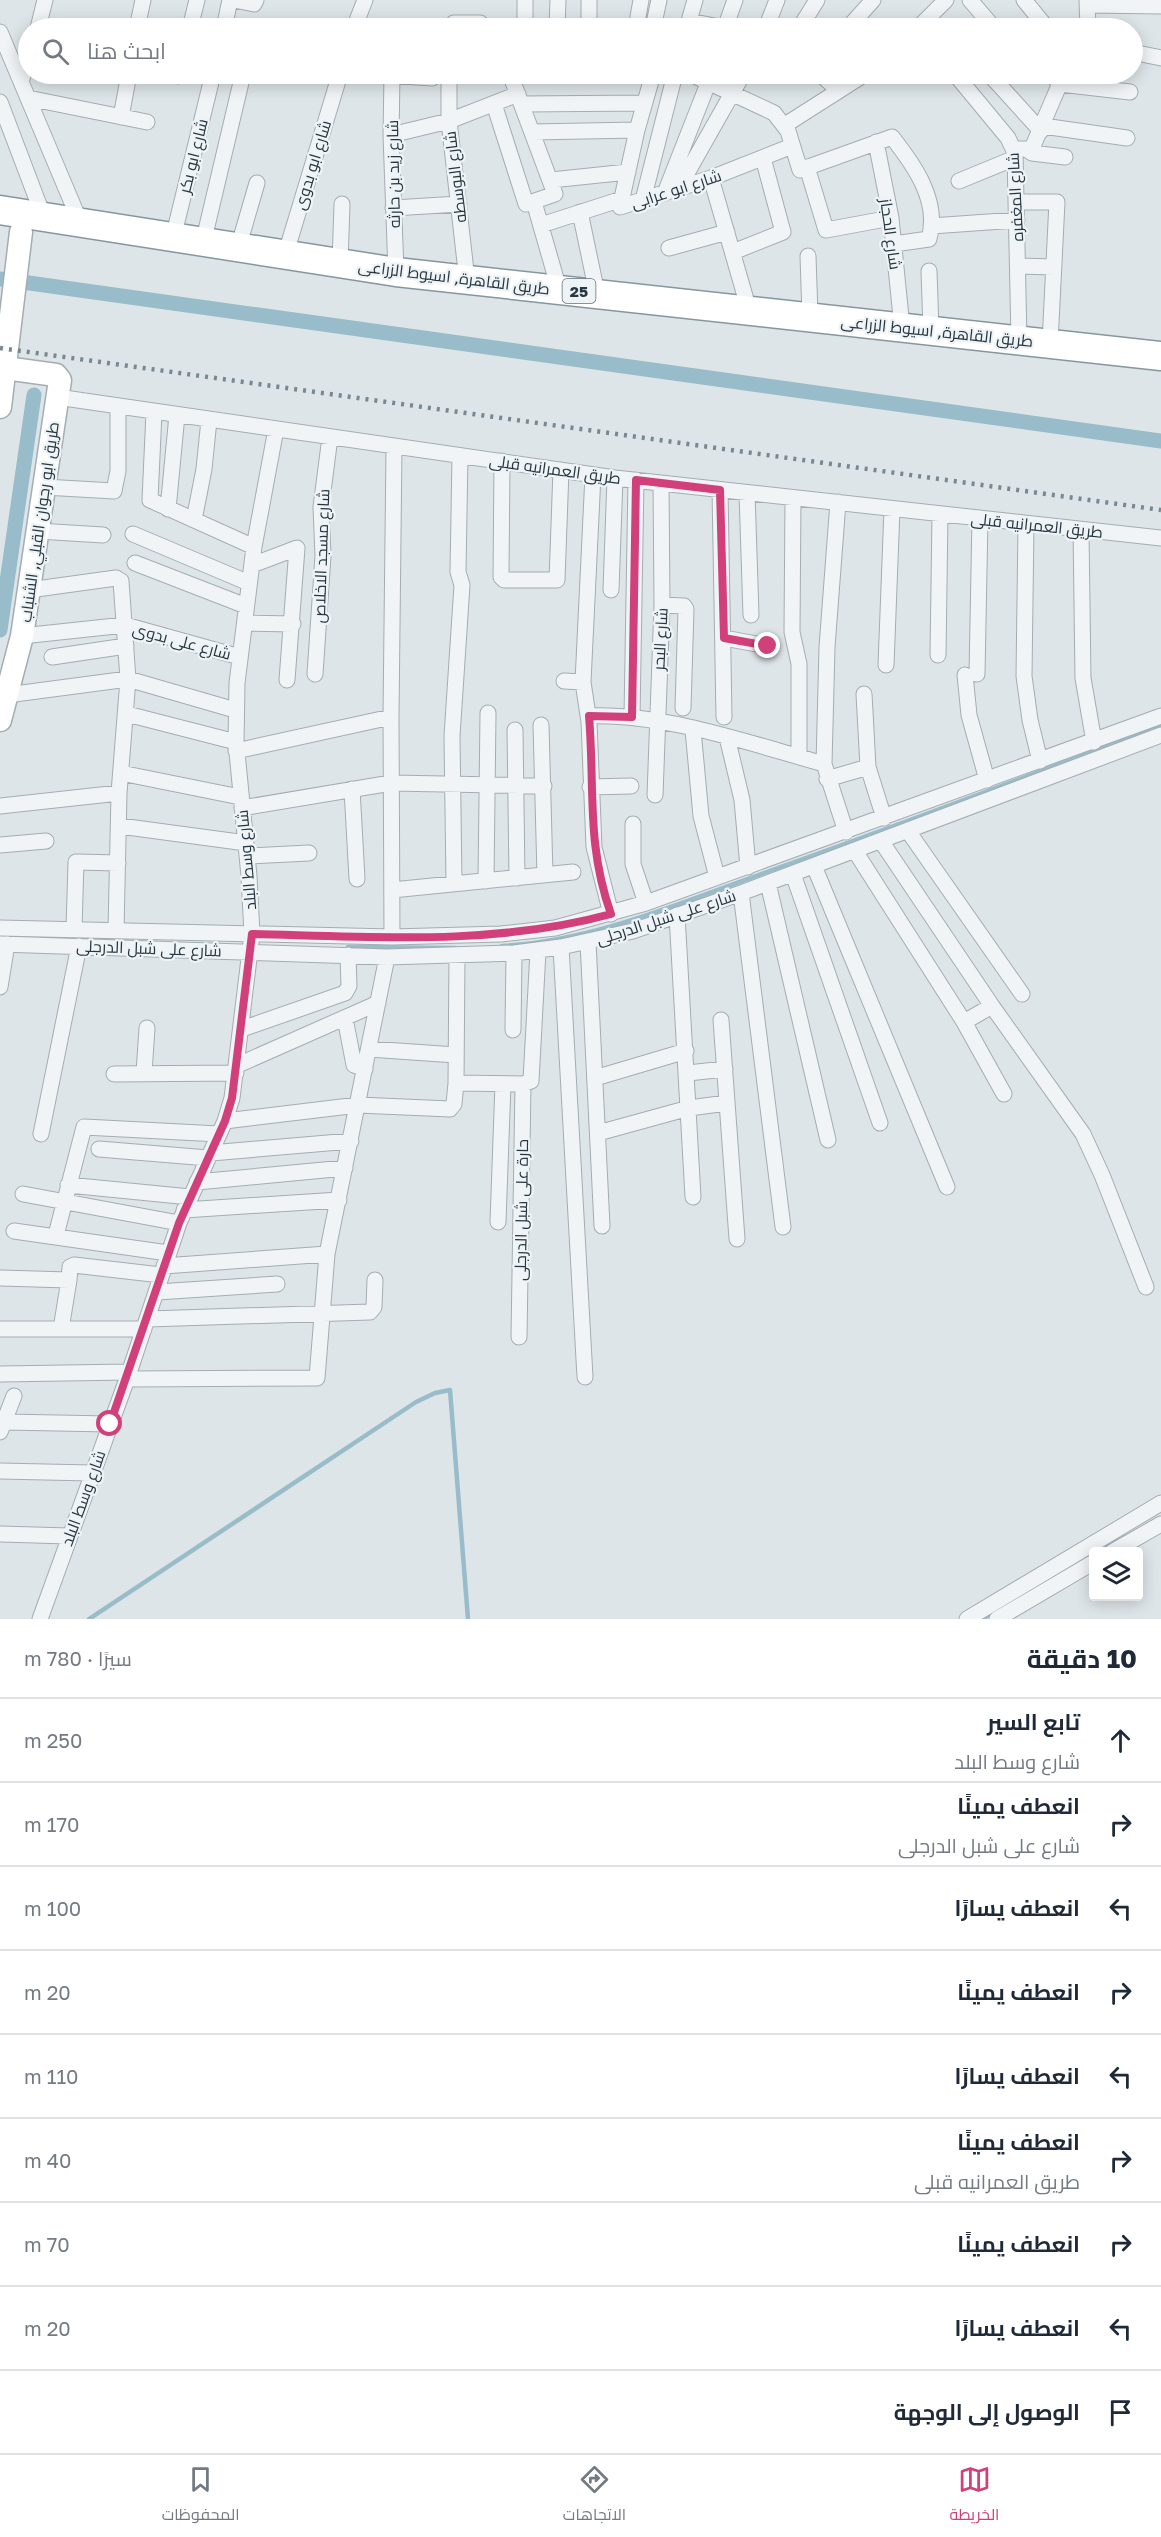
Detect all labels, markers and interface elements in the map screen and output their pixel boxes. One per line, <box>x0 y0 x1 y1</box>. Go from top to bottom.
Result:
search box <box>18 18 1143 84</box>
icon: search <box>39 35 72 68</box>
text: ابحث هنا <box>87 37 166 64</box>
street label: شارع ابو بكر <box>174 117 214 197</box>
street label: شارع ابو بدوى <box>289 118 337 213</box>
street label: شارع زيد بن حارثه <box>382 120 406 228</box>
street label: شارع البوسطه <box>439 130 473 224</box>
street label: شارع المغفره <box>1003 152 1029 242</box>
street label: شارع ابو عرابى <box>628 165 724 215</box>
street label: شارع الحجاز <box>874 196 906 271</box>
street label: طريق القاهرة, اسيوط الزراعى <box>357 255 551 300</box>
road number: 25 <box>562 279 596 303</box>
street label: طريق القاهرة, اسيوط الزراعى <box>840 311 1034 352</box>
street label: طريق ابو رجوان القبلي, الشنباب <box>15 420 67 624</box>
street label: طريق العمرانيه قبلى <box>488 450 622 489</box>
street label: شارع مسجد الاخلاص <box>309 488 335 624</box>
street label: طريق العمرانيه قبلى <box>970 508 1104 543</box>
street label: شارع البحر <box>648 607 674 672</box>
street label: شارع على بدوى <box>130 618 233 666</box>
route end <box>754 632 780 658</box>
street label: شارع وسط البلد <box>232 809 262 911</box>
street label: شارع على شبل الدرجلى <box>594 885 739 951</box>
street label: شارع على شبل الدرجلى <box>76 935 222 963</box>
street label: حارة على شبل الدرجلى <box>510 1139 533 1281</box>
route start <box>96 1410 122 1436</box>
street label: شارع وسط البلد <box>56 1447 111 1549</box>
map controls <box>1089 1547 1143 1601</box>
button: layers <box>1089 1547 1143 1601</box>
text: 10 دقيقة <box>1027 1643 1137 1674</box>
text: سيرًا · 780 m <box>24 1646 132 1670</box>
text: تابع السير <box>987 1708 1080 1735</box>
icon: ahead <box>1104 1724 1137 1757</box>
text: 250 m <box>24 1728 82 1752</box>
text: شارع وسط البلد <box>954 1749 1080 1773</box>
text: انعطف يمينًا <box>957 1792 1080 1819</box>
icon: right <box>1104 1808 1137 1841</box>
text: 170 m <box>24 1812 79 1836</box>
text: شارع على شبل الدرجلى <box>898 1833 1080 1857</box>
icon: left <box>1104 1892 1137 1925</box>
text: انعطف يسارًا <box>955 1894 1080 1921</box>
text: 100 m <box>24 1896 81 1920</box>
icon: right <box>1104 1976 1137 2009</box>
text: انعطف يمينًا <box>957 1978 1080 2005</box>
text: 20 m <box>24 1980 71 2004</box>
icon: left <box>1104 2060 1137 2093</box>
text: انعطف يسارًا <box>955 2062 1080 2089</box>
text: 110 m <box>24 2064 79 2088</box>
text: انعطف يمينًا <box>957 2128 1080 2155</box>
icon: right <box>1104 2144 1137 2177</box>
text: 40 m <box>24 2148 71 2172</box>
text: طريق العمرانيه قبلى <box>914 2169 1080 2193</box>
icon: right <box>1104 2228 1137 2261</box>
text: انعطف يمينًا <box>957 2230 1080 2257</box>
text: 70 m <box>24 2232 70 2256</box>
icon: left <box>1104 2312 1137 2345</box>
text: انعطف يسارًا <box>955 2314 1080 2341</box>
text: 20 m <box>24 2316 71 2340</box>
icon: arrive <box>1104 2396 1137 2429</box>
text: الوصول إلى الوجهة <box>894 2398 1080 2425</box>
tab: المحفوظات <box>162 2463 240 2529</box>
tab: الاتجاهات <box>563 2463 626 2529</box>
tab: الخريطة <box>949 2463 999 2529</box>

